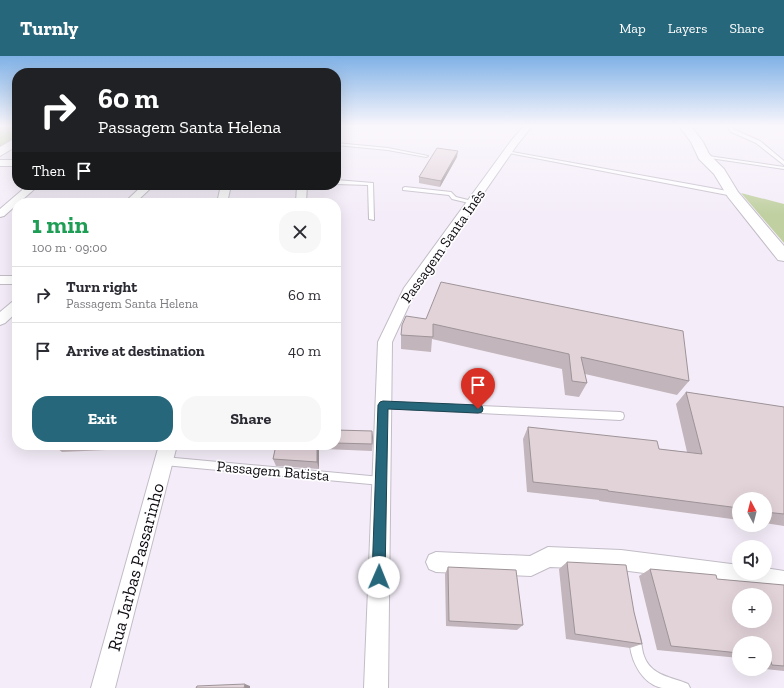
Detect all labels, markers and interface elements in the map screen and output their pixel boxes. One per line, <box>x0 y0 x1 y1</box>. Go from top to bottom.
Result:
text: Turnly <box>20 17 78 40</box>
text: Map <box>619 20 646 37</box>
text: Layers <box>668 20 707 37</box>
text: Share <box>729 20 764 37</box>
text: 60 m <box>98 82 159 115</box>
icon: right <box>32 84 84 136</box>
text: Passagem Santa Helena <box>98 116 281 138</box>
icon: arrive <box>73 160 95 182</box>
text: Then <box>32 162 65 180</box>
street label: Passagem Santa Inês <box>397 186 489 306</box>
text: 1 min <box>32 210 89 239</box>
button: close <box>279 211 321 253</box>
text: 100 m · 09:00 <box>32 240 107 255</box>
text: Turn right <box>66 278 137 296</box>
icon: right <box>32 284 54 306</box>
text: 60 m <box>288 286 321 304</box>
text: Passagem Santa Helena <box>66 296 198 311</box>
icon: arrive <box>32 340 54 362</box>
text: Arrive at destination <box>66 342 205 360</box>
text: 40 m <box>288 342 321 360</box>
pin <box>461 368 495 409</box>
icon: arrive <box>467 374 489 396</box>
button: Exit <box>32 396 173 442</box>
button: Share <box>181 396 321 442</box>
street label: Passagem Batista <box>216 457 330 485</box>
street label: Rua Jarbas Passarinho <box>103 480 169 654</box>
north arrow <box>732 492 772 532</box>
map controls <box>732 492 772 676</box>
button: sound <box>732 540 772 580</box>
position arrow <box>358 556 400 598</box>
button: + <box>732 588 772 628</box>
button: − <box>732 636 772 676</box>

